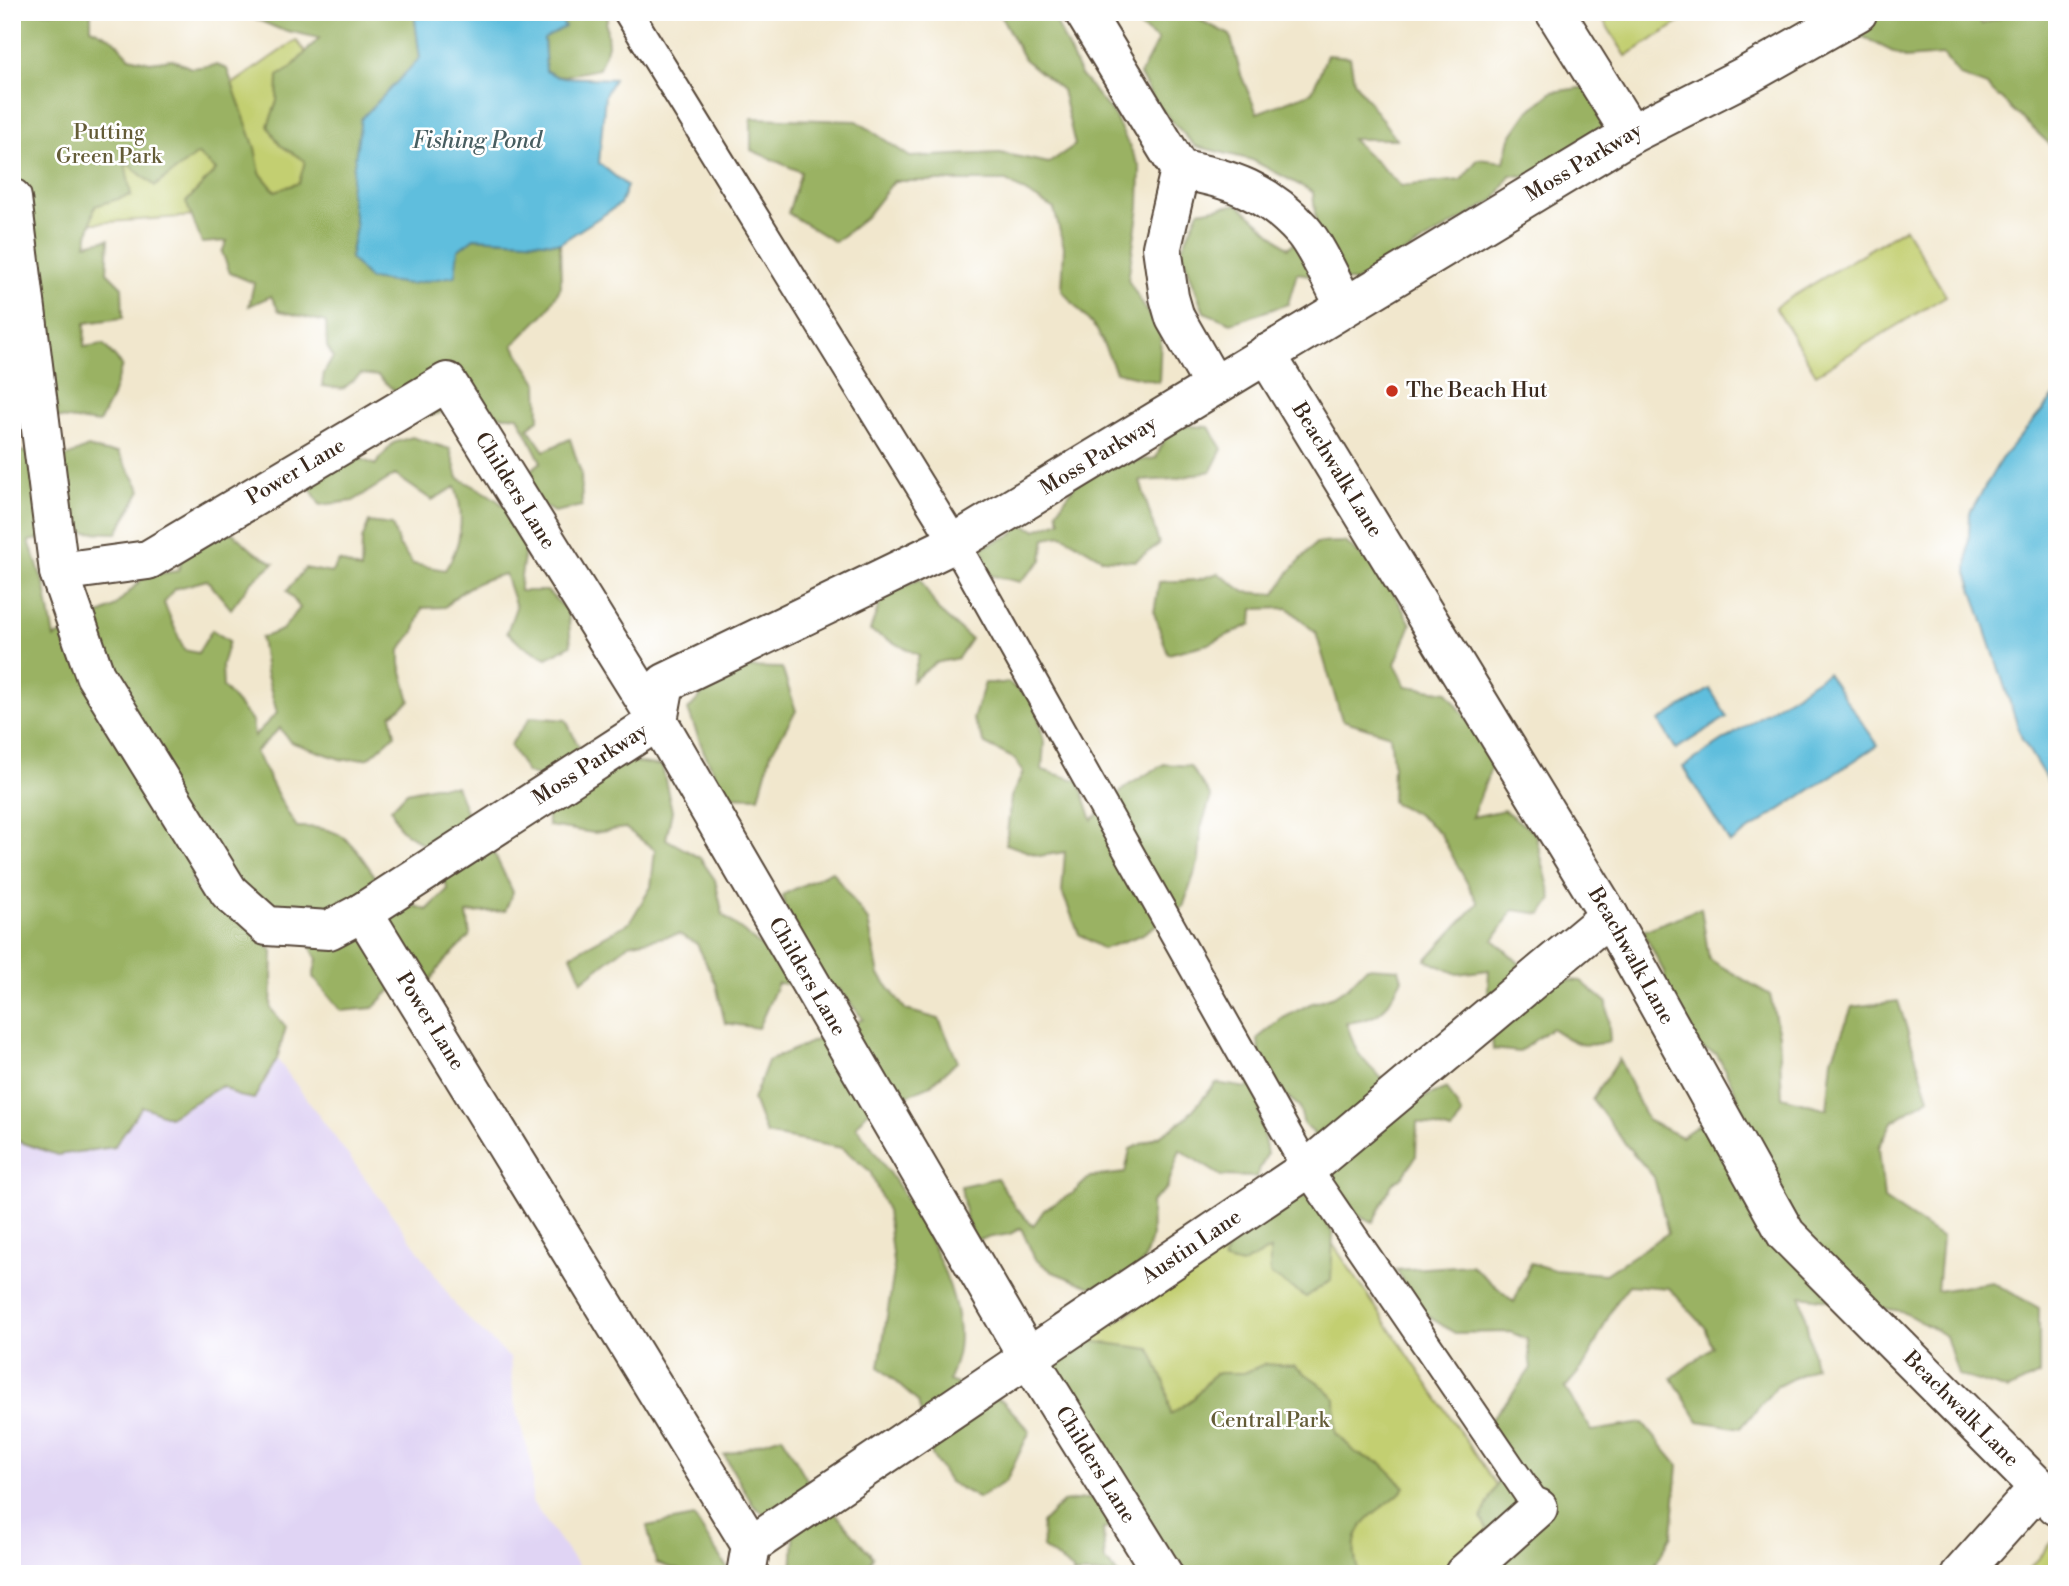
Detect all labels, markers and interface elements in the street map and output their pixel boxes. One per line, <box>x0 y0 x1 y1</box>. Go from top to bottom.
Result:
street label: Moss Parkway <box>1521 117 1647 208</box>
park label: Putting Green Park <box>56 120 163 170</box>
water label: Fishing Pond <box>412 127 543 155</box>
place label: The Beach Hut <box>1406 378 1548 404</box>
marker: The Beach Hut <box>1384 383 1400 399</box>
street label: Beachwalk Lane <box>1285 397 1388 542</box>
street label: Moss Parkway <box>1035 410 1163 501</box>
street label: Childers Lane <box>469 428 561 554</box>
street label: Power Lane <box>242 432 350 511</box>
street label: Moss Parkway <box>528 717 654 812</box>
street label: Beachwalk Lane <box>1581 882 1680 1029</box>
street label: Childers Lane <box>762 913 852 1041</box>
street label: Power Lane <box>390 967 470 1075</box>
street label: Austin Lane <box>1136 1204 1246 1290</box>
street label: Beachwalk Lane <box>1897 1345 2024 1473</box>
street label: Childers Lane <box>1049 1402 1141 1528</box>
park label: Central Park <box>1211 1408 1330 1434</box>

